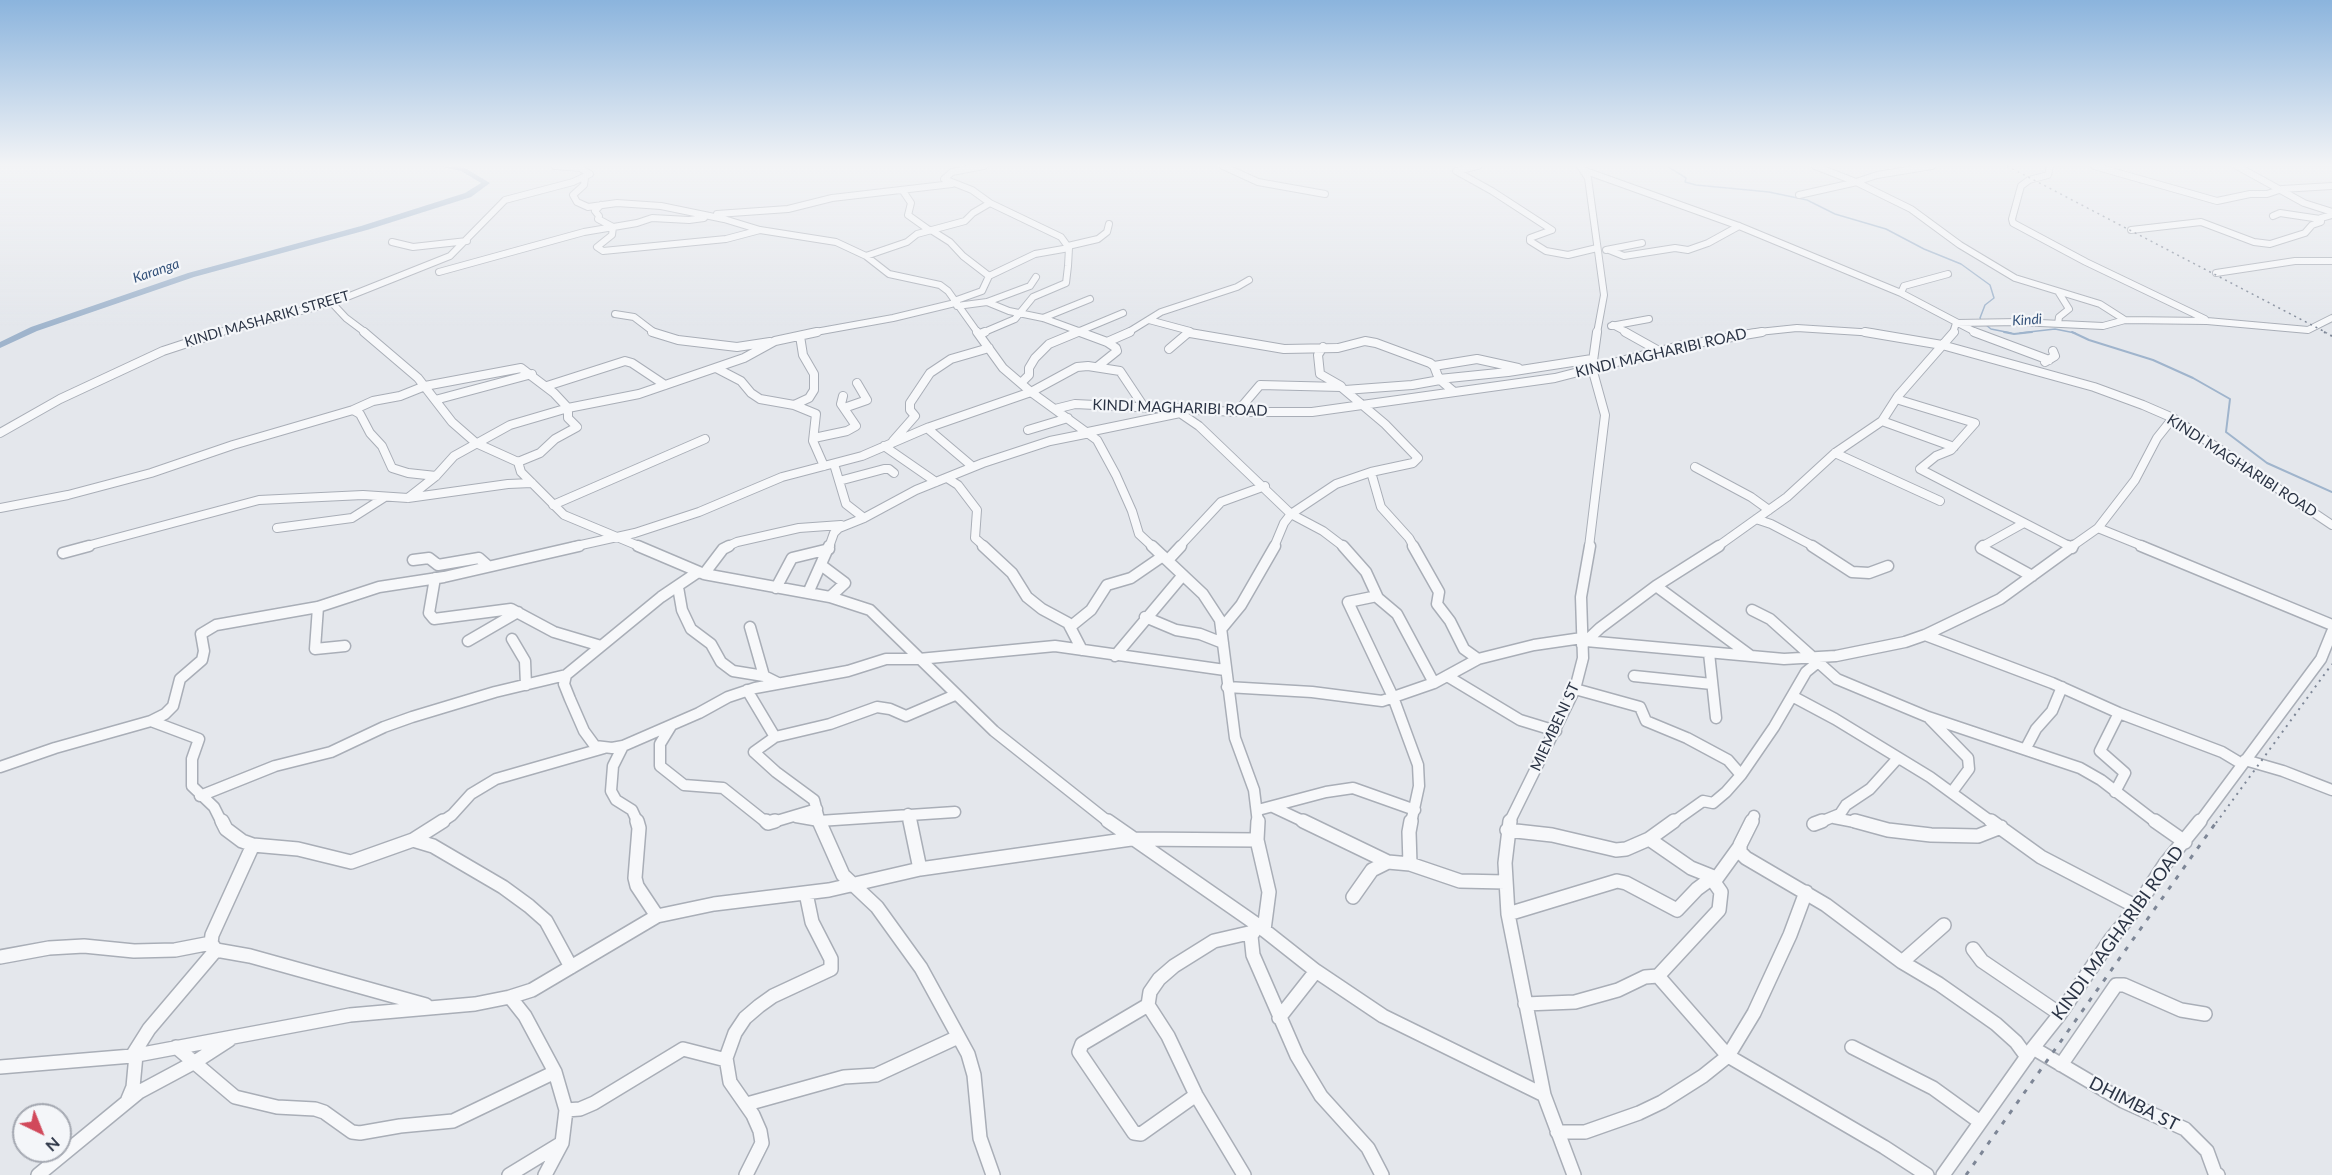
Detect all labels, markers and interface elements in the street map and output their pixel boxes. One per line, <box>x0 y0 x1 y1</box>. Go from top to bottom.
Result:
water label: Karanga <box>131 255 181 287</box>
street label: KINDI MASHARIKI STREET <box>183 287 351 351</box>
water label: Kindi <box>2011 311 2043 329</box>
street label: KINDI MAGHARIBI ROAD <box>1574 325 1748 381</box>
street label: KINDI MAGHARIBI ROAD <box>1092 396 1268 420</box>
street label: KINDI MAGHARIBI ROAD <box>2164 411 2320 521</box>
street label: MIEMBENI ST <box>1527 680 1583 774</box>
street label: KINDI MAGHARIBI ROAD <box>2047 842 2189 1024</box>
street label: DHIMBA ST <box>2086 1072 2182 1136</box>
north arrow <box>12 1103 72 1163</box>
text: N <box>42 1134 64 1156</box>

